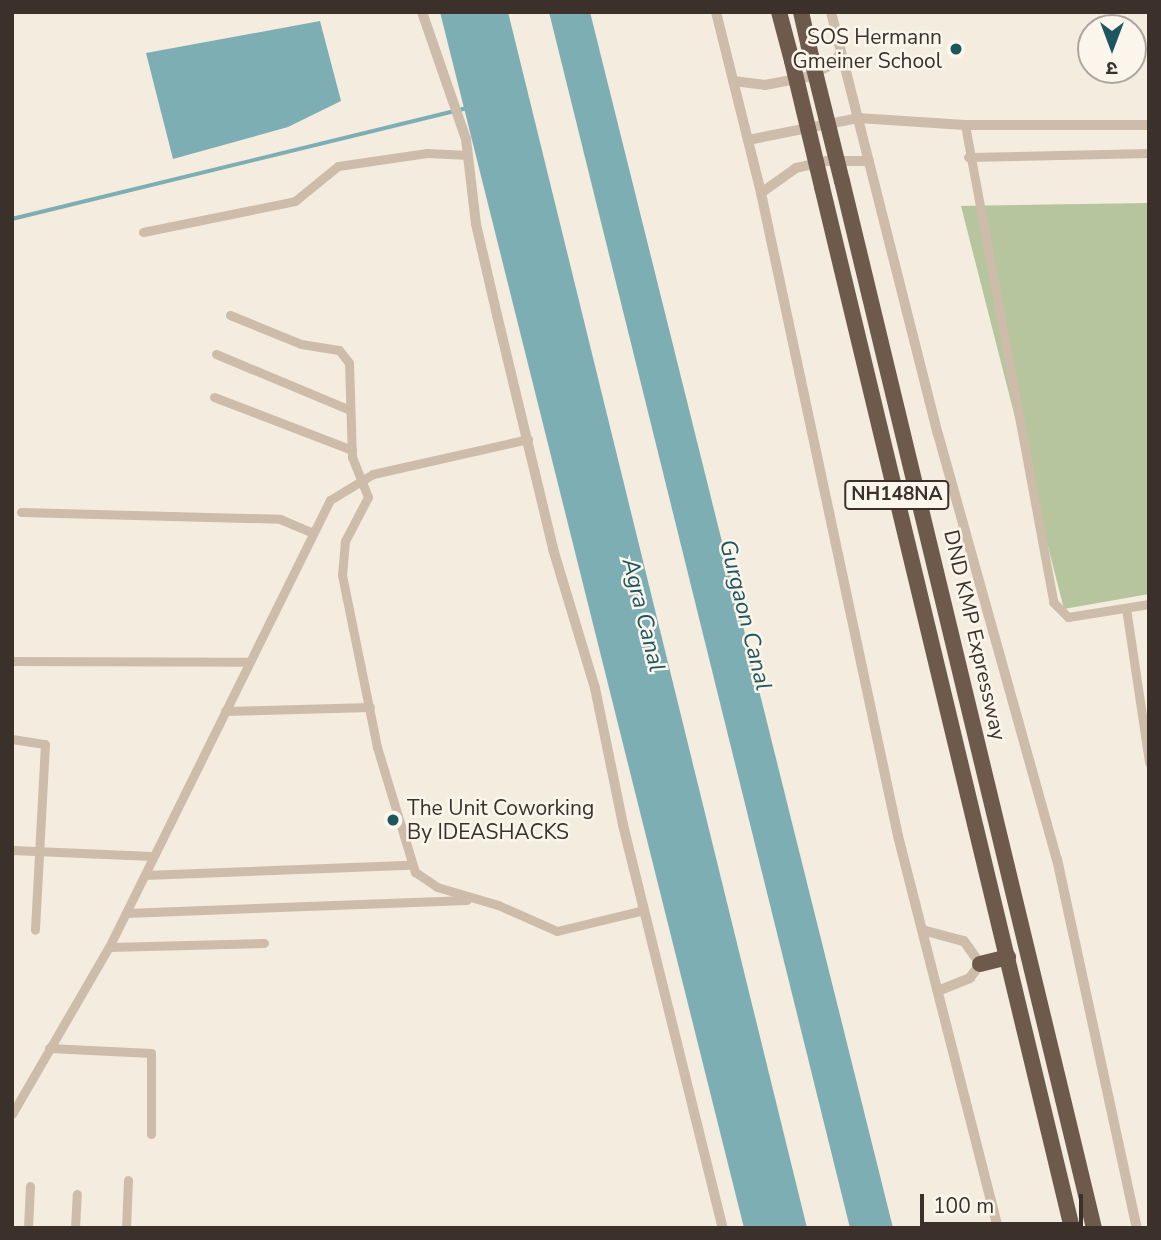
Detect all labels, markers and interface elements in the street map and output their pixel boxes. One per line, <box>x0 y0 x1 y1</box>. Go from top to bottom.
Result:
north arrow <box>1077 14 1147 84</box>
place label: SOS Hermann Gmeiner School <box>793 24 942 74</box>
marker: SOS Hermann Gmeiner School <box>948 41 964 57</box>
text: उ <box>1106 55 1118 81</box>
road number: NH148NA <box>843 480 951 510</box>
street label: DND KMP Expressway <box>939 527 1011 743</box>
water label: Gurgaon Canal <box>713 537 777 693</box>
water label: Agra Canal <box>616 556 670 674</box>
place label: The Unit Coworking By IDEASHACKS <box>407 795 594 845</box>
marker: The Unit Coworking By IDEASHACKS <box>385 812 401 828</box>
scale bar <box>923 1180 1086 1224</box>
text: 100 m <box>933 1192 994 1220</box>

